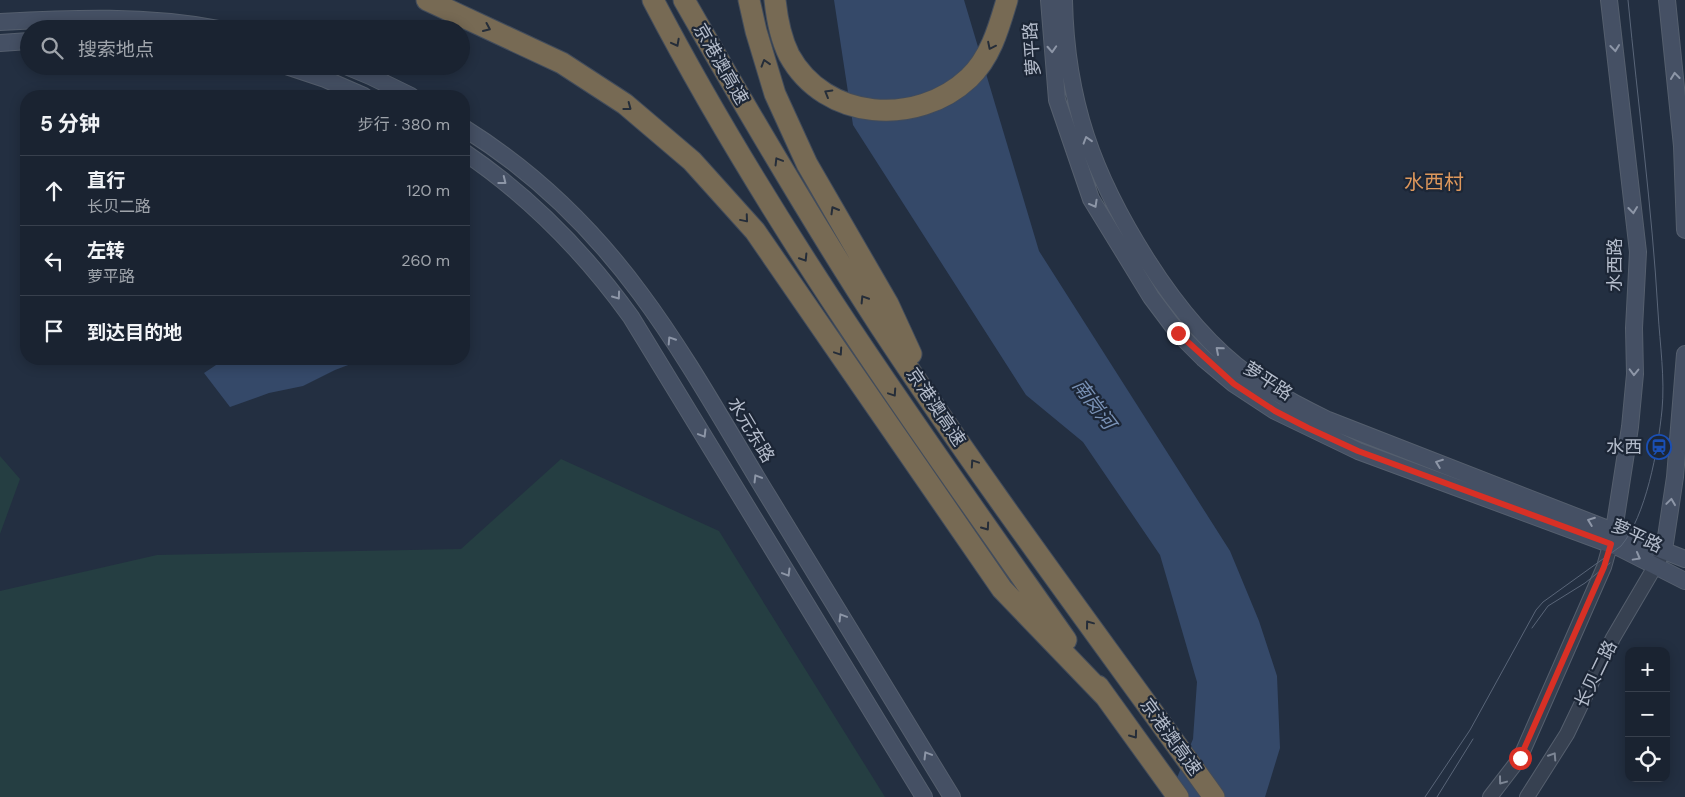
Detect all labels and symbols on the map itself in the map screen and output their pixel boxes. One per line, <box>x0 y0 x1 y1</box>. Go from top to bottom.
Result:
street label: 京港澳高速 <box>688 19 754 109</box>
one-way arrow <box>482 21 491 32</box>
street label: 萝平路 <box>1018 21 1046 77</box>
one-way arrow <box>670 38 680 47</box>
one-way arrow <box>987 41 997 50</box>
one-way arrow <box>1046 45 1057 53</box>
one-way arrow <box>1609 45 1620 53</box>
one-way arrow <box>761 59 771 68</box>
one-way arrow <box>1670 72 1681 80</box>
one-way arrow <box>824 89 833 99</box>
one-way arrow <box>622 101 632 110</box>
one-way arrow <box>1082 137 1092 145</box>
one-way arrow <box>774 158 784 167</box>
district label: 水西村 <box>1404 169 1464 195</box>
one-way arrow <box>497 175 507 184</box>
one-way arrow <box>1088 199 1098 208</box>
one-way arrow <box>830 206 840 215</box>
one-way arrow <box>1627 206 1638 214</box>
one-way arrow <box>740 213 748 222</box>
street label: 水西路 <box>1603 238 1627 292</box>
one-way arrow <box>798 252 808 261</box>
one-way arrow <box>610 291 620 300</box>
one-way arrow <box>860 296 870 305</box>
route end <box>1167 322 1190 345</box>
one-way arrow <box>668 337 677 346</box>
one-way arrow <box>833 346 842 356</box>
one-way arrow <box>1215 346 1224 355</box>
street label: 萝平路 <box>1239 356 1297 406</box>
street label: 京港澳高速 <box>901 363 971 451</box>
one-way arrow <box>1629 368 1639 376</box>
water label: 南岗河 <box>1067 374 1124 437</box>
one-way arrow <box>887 388 896 397</box>
street label: 水元东路 <box>722 393 780 467</box>
one-way arrow <box>697 428 707 437</box>
station icon: 水西 <box>1646 434 1672 460</box>
place label: 水西 <box>1606 435 1642 459</box>
one-way arrow <box>971 459 980 469</box>
one-way arrow <box>1435 459 1444 470</box>
one-way arrow <box>753 475 763 484</box>
one-way arrow <box>1666 497 1676 506</box>
street label: 萝平路 <box>1607 514 1667 558</box>
one-way arrow <box>1587 517 1596 527</box>
one-way arrow <box>980 521 989 531</box>
one-way arrow <box>1632 551 1641 561</box>
one-way arrow <box>781 568 791 577</box>
one-way arrow <box>838 613 848 622</box>
one-way arrow <box>1086 620 1095 630</box>
street label: 长贝二路 <box>1569 636 1623 712</box>
street label: 京港澳高速 <box>1135 694 1207 780</box>
one-way arrow <box>1128 730 1137 739</box>
route start <box>1509 747 1532 770</box>
one-way arrow <box>923 752 933 761</box>
one-way arrow <box>1547 752 1556 762</box>
one-way arrow <box>1499 775 1508 785</box>

